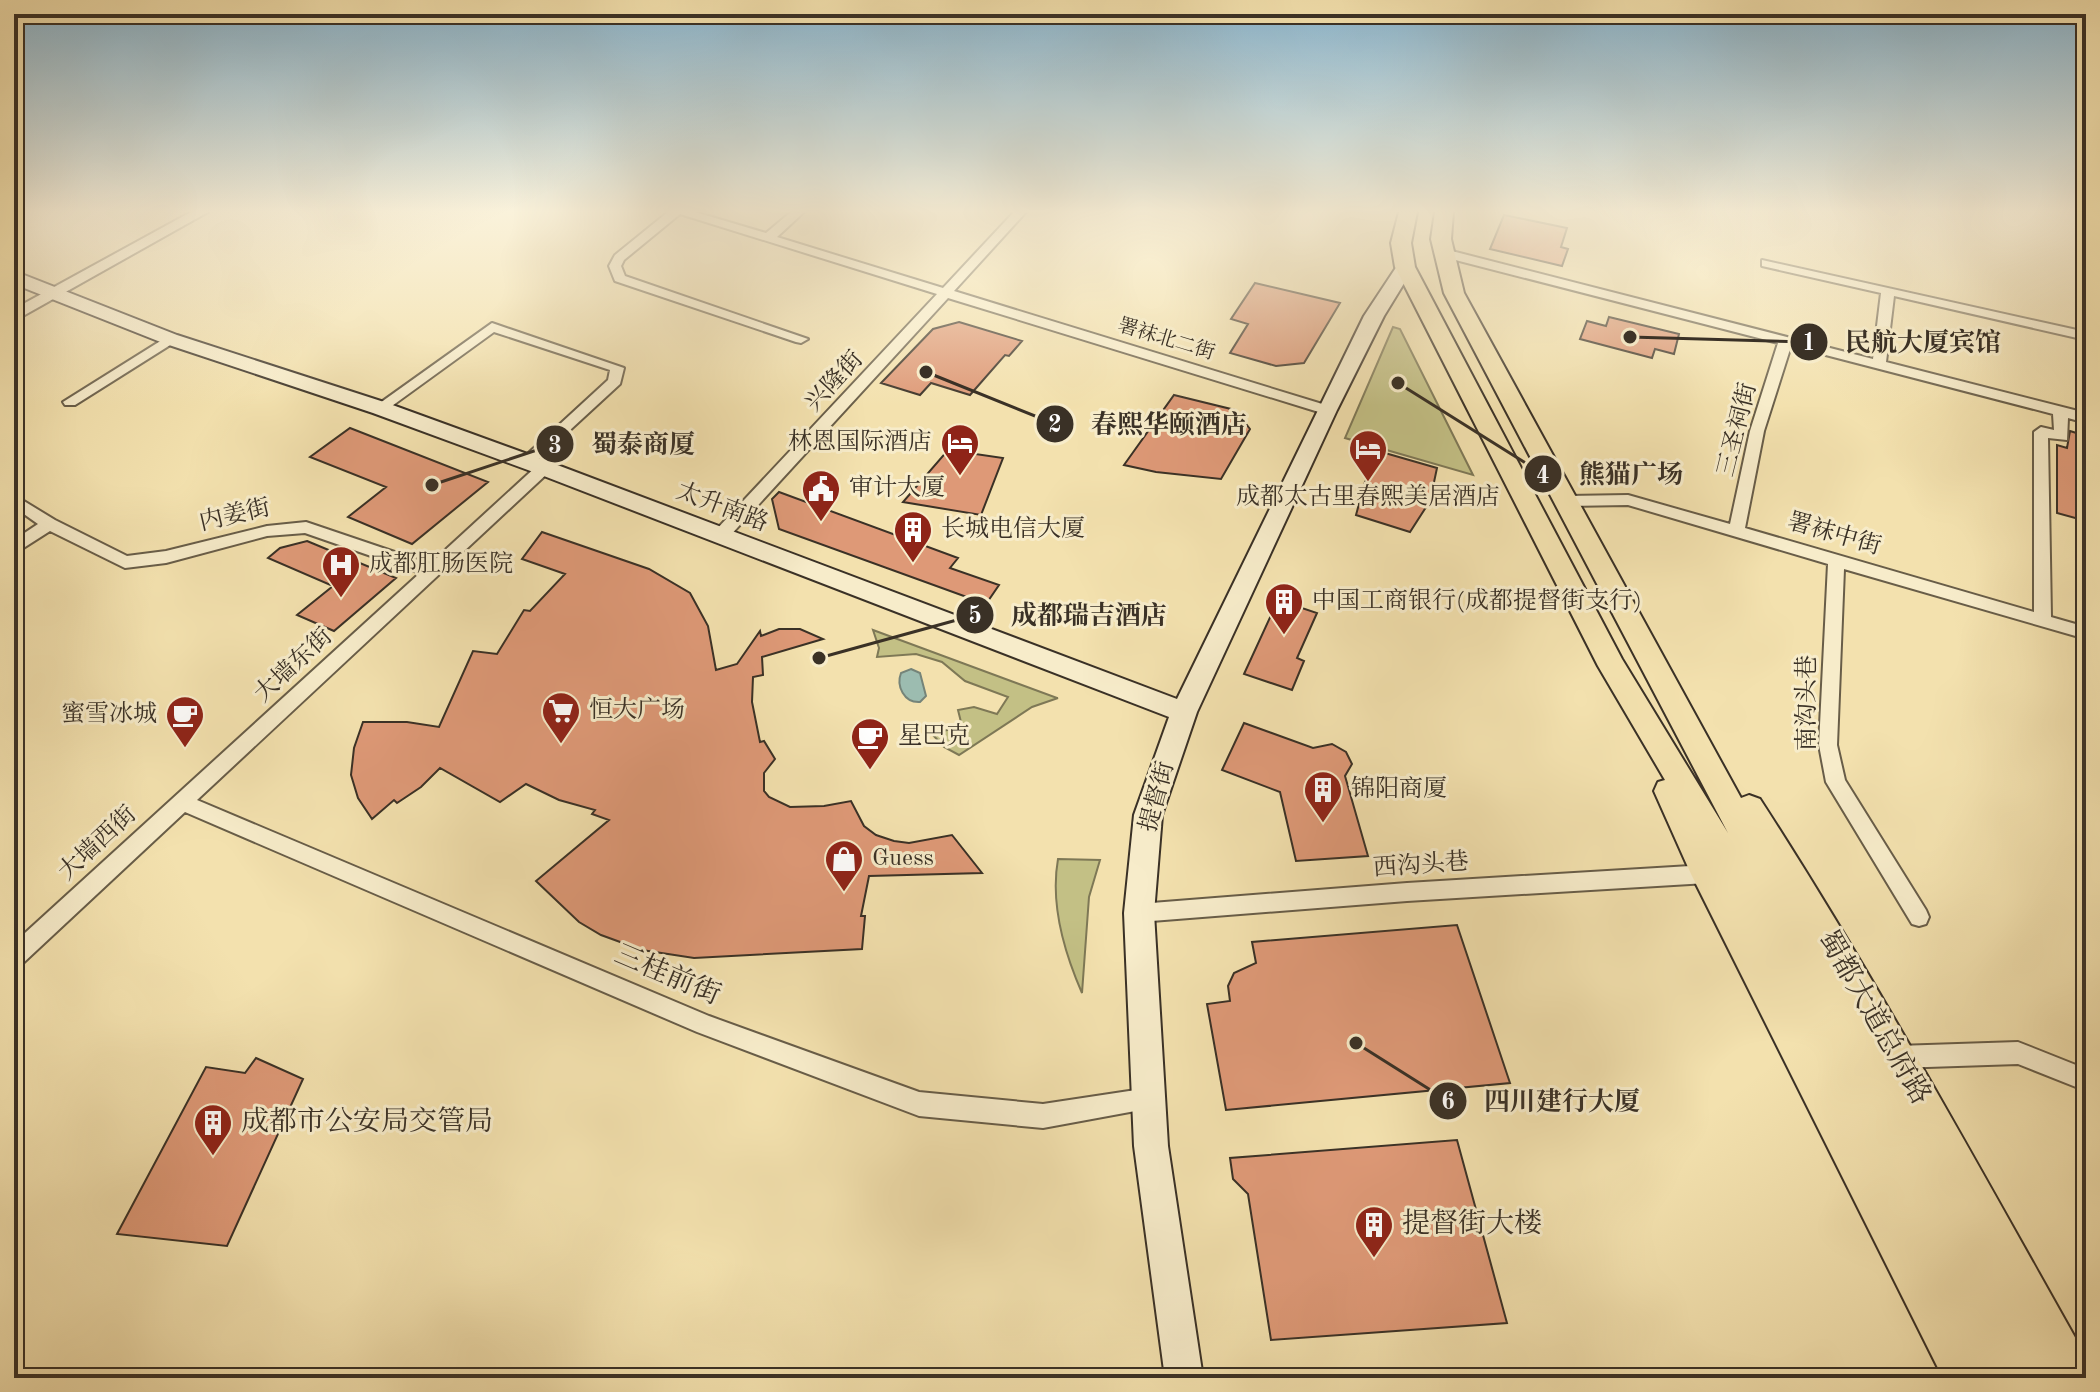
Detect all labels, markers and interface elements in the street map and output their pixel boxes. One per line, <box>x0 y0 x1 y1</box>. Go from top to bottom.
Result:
street label: 署袜北二街 <box>1115 314 1217 364</box>
callout: 民航大厦宾馆 <box>1789 317 2017 367</box>
text: 民航大厦宾馆 <box>1845 328 2001 357</box>
text: 1 <box>1802 332 1816 356</box>
street label: 兴隆街 <box>799 345 868 417</box>
street label: 三圣祠街 <box>1712 380 1761 479</box>
callout: 春熙华颐酒店 <box>1035 399 1263 449</box>
text: 春熙华颐酒店 <box>1091 410 1247 439</box>
text: 2 <box>1048 414 1062 438</box>
callout: 蜀泰商厦 <box>535 419 711 469</box>
hotel icon: 林恩国际酒店 <box>939 422 981 477</box>
place label: 林恩国际酒店 <box>788 428 932 455</box>
hotel icon: 成都太古里春熙美居酒店 <box>1347 428 1389 483</box>
text: 蜀泰商厦 <box>591 430 695 459</box>
text: 3 <box>548 435 562 459</box>
callout: 熊猫广场 <box>1523 449 1699 499</box>
text: 熊猫广场 <box>1579 460 1683 489</box>
text: 4 <box>1536 465 1550 489</box>
public building icon: 审计大厦 <box>800 468 842 523</box>
place label: 审计大厦 <box>849 474 945 501</box>
street label: 太升南路 <box>673 477 772 536</box>
place label: 成都太古里春熙美居酒店 <box>1236 483 1500 510</box>
street label: 内姜街 <box>197 493 273 536</box>
street label: 署袜中街 <box>1785 507 1884 560</box>
building icon: 长城电信大厦 <box>892 509 934 564</box>
place label: 长城电信大厦 <box>941 515 1085 542</box>
hospital icon: 成都肛肠医院 <box>320 544 362 599</box>
place label: 成都肛肠医院 <box>369 550 513 577</box>
building icon: 中国工商银行(成都提督街支行) <box>1263 581 1305 636</box>
place label: 中国工商银行(成都提督街支行) <box>1312 587 1642 614</box>
callout: 成都瑞吉酒店 <box>955 590 1183 640</box>
text: 成都瑞吉酒店 <box>1011 601 1167 630</box>
text: 5 <box>968 604 982 629</box>
street label: 大墙东街 <box>249 622 337 708</box>
street label: 南沟头巷 <box>1793 655 1820 751</box>
supermarket icon: 恒大广场 <box>540 690 582 745</box>
cafe icon: 蜜雪冰城 <box>164 694 206 749</box>
place label: 恒大广场 <box>589 696 685 723</box>
place label: 蜜雪冰城 <box>61 700 157 727</box>
cafe icon: 星巴克 <box>849 716 891 771</box>
place label: 星巴克 <box>898 722 970 749</box>
street label: 提督街 <box>1134 758 1179 835</box>
building icon: 锦阳商厦 <box>1302 769 1344 824</box>
place label: 锦阳商厦 <box>1351 775 1447 802</box>
street label: 大墙西街 <box>53 800 141 886</box>
shop icon: Guess <box>823 838 865 893</box>
place label: Guess <box>872 847 934 871</box>
street label: 西沟头巷 <box>1372 848 1470 881</box>
street label: 蜀都大道总府路 <box>1812 925 1937 1110</box>
street label: 三桂前街 <box>610 938 725 1011</box>
callout: 四川建行大厦 <box>1428 1076 1656 1126</box>
text: 四川建行大厦 <box>1484 1087 1640 1116</box>
text: 6 <box>1441 1091 1455 1115</box>
building icon: 成都市公安局交管局 <box>192 1102 234 1157</box>
place label: 成都市公安局交管局 <box>241 1106 493 1137</box>
building icon: 提督街大楼 <box>1353 1204 1395 1259</box>
place label: 提督街大楼 <box>1402 1208 1542 1239</box>

